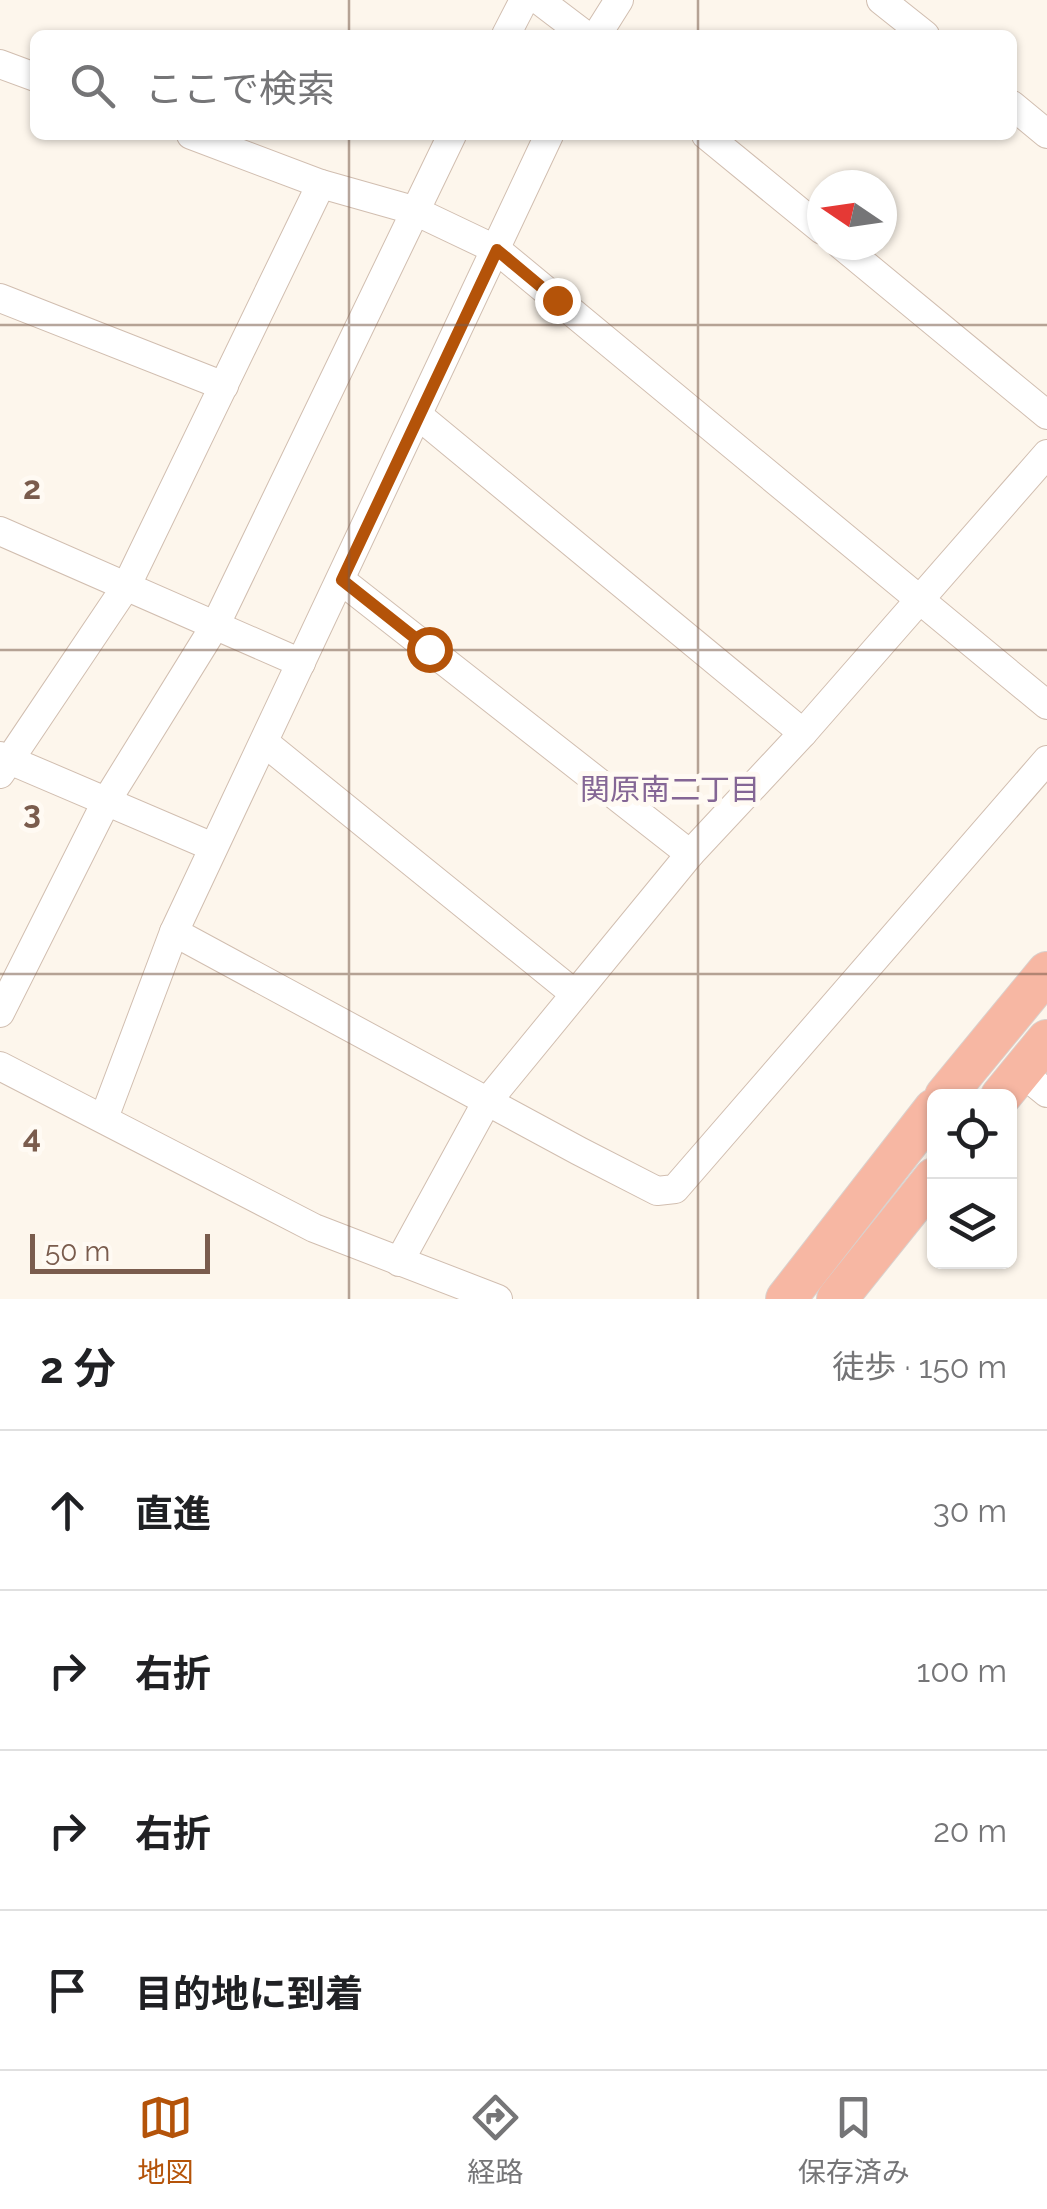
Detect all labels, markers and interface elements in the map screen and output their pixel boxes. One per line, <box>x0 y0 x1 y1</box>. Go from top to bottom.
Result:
search box <box>30 30 1017 140</box>
icon: search <box>65 58 120 113</box>
text: ここで検索 <box>145 66 335 111</box>
north arrow <box>807 170 897 260</box>
route end <box>535 278 581 324</box>
text: 2 <box>23 469 41 506</box>
route start <box>407 627 453 673</box>
district label: 関原南二丁目 <box>580 772 760 807</box>
text: 3 <box>23 793 41 830</box>
map controls <box>927 1089 1017 1269</box>
button: locate <box>927 1089 1017 1179</box>
text: 4 <box>23 1118 41 1155</box>
button: layers <box>927 1179 1017 1269</box>
scale bar <box>30 1229 210 1274</box>
text: 50 m <box>45 1235 110 1268</box>
text: 2 分 <box>40 1344 116 1393</box>
text: 徒歩 · 150 m <box>832 1348 1007 1385</box>
icon: ahead <box>40 1483 95 1538</box>
text: 直進 <box>135 1491 211 1536</box>
text: 30 m <box>933 1492 1007 1529</box>
icon: right <box>40 1643 95 1698</box>
text: 右折 <box>135 1651 211 1696</box>
text: 100 m <box>917 1652 1007 1689</box>
icon: right <box>40 1803 95 1858</box>
text: 右折 <box>135 1811 211 1856</box>
text: 20 m <box>933 1812 1007 1849</box>
icon: arrive <box>40 1963 95 2018</box>
text: 目的地に到着 <box>135 1971 363 2016</box>
tab: 地図 <box>137 2090 193 2190</box>
tab: 経路 <box>467 2090 524 2190</box>
tab: 保存済み <box>798 2090 910 2190</box>

